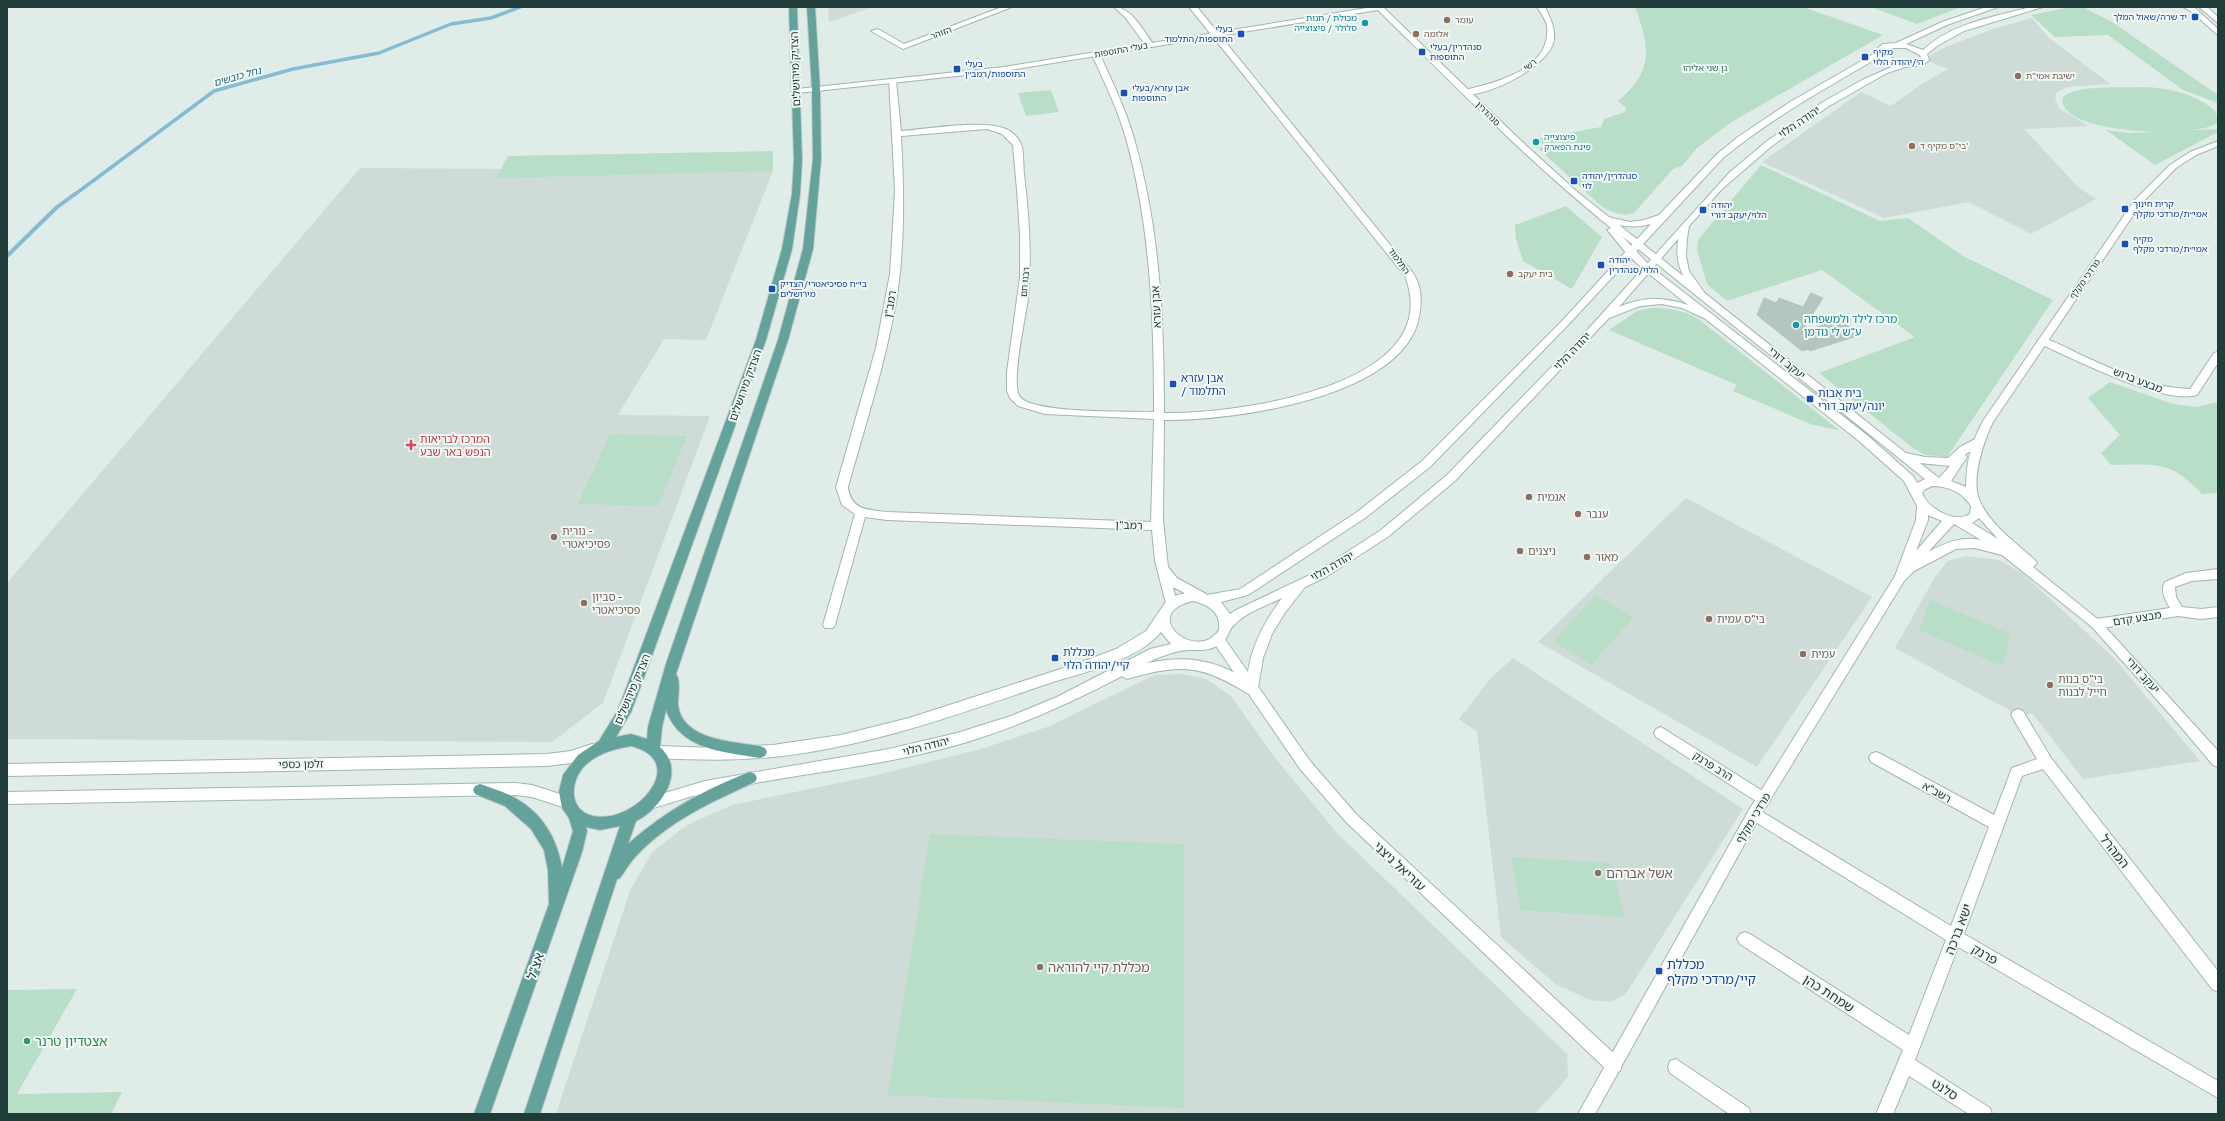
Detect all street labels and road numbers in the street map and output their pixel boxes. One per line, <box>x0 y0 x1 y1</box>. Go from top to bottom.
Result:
street label: הזוהר <box>929 24 953 42</box>
street label: הצדיק מירושלים <box>787 31 802 107</box>
street label: בעלי התוספות <box>1093 39 1149 60</box>
street label: רשי <box>1521 56 1539 73</box>
street label: סנהדרין <box>1474 99 1503 128</box>
street label: יהודה הלוי <box>1775 103 1822 140</box>
street label: התלמוד <box>1386 245 1413 276</box>
street label: מרדכי מקלף <box>2067 257 2102 301</box>
street label: רבנו תם <box>1018 266 1031 297</box>
street label: אבן עזרא <box>1148 285 1163 329</box>
street label: רמב"ן <box>881 289 898 318</box>
street label: יהודה הלוי <box>1550 329 1593 372</box>
street label: יעקב דורי <box>1766 344 1808 381</box>
street label: הצדיק מירושלים <box>726 347 764 422</box>
street label: מבצע ברוש <box>2112 364 2165 395</box>
street label: רמב"ן <box>1115 518 1143 531</box>
street label: יהודה הלוי <box>1308 548 1356 583</box>
street label: מבצע קדם <box>2112 607 2162 628</box>
street label: הצדיק מירושלים <box>611 652 652 726</box>
street label: יעקב דורי <box>2124 654 2163 695</box>
street label: יהודה הלוי <box>901 733 951 758</box>
street label: הרב פרנק <box>1691 748 1736 783</box>
street label: זלמן כספי <box>278 757 324 770</box>
street label: רשב"א <box>1921 778 1954 805</box>
street label: מרדכי מקלף <box>1732 790 1773 845</box>
street label: המהרל <box>2097 831 2133 871</box>
street label: עזריאל ניצני <box>1371 838 1430 894</box>
street label: ישא ברכה <box>1941 901 1975 957</box>
street label: פרנק <box>1969 940 2001 968</box>
street label: אצ"ל <box>523 950 547 982</box>
street label: שמחת כהן <box>1800 971 1858 1015</box>
street label: סלנט <box>1929 1075 1961 1103</box>

